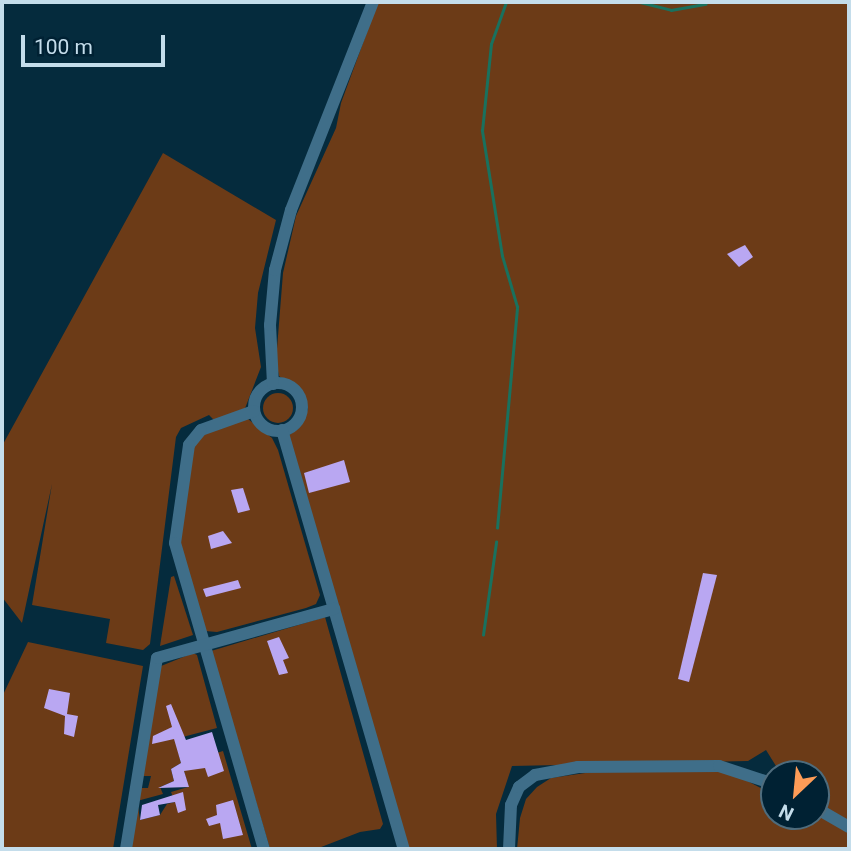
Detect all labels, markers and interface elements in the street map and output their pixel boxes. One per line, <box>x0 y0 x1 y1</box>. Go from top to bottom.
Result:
scale bar <box>24 21 168 65</box>
text: 100 m <box>34 35 93 59</box>
north arrow <box>760 760 830 830</box>
text: N <box>775 799 798 826</box>

